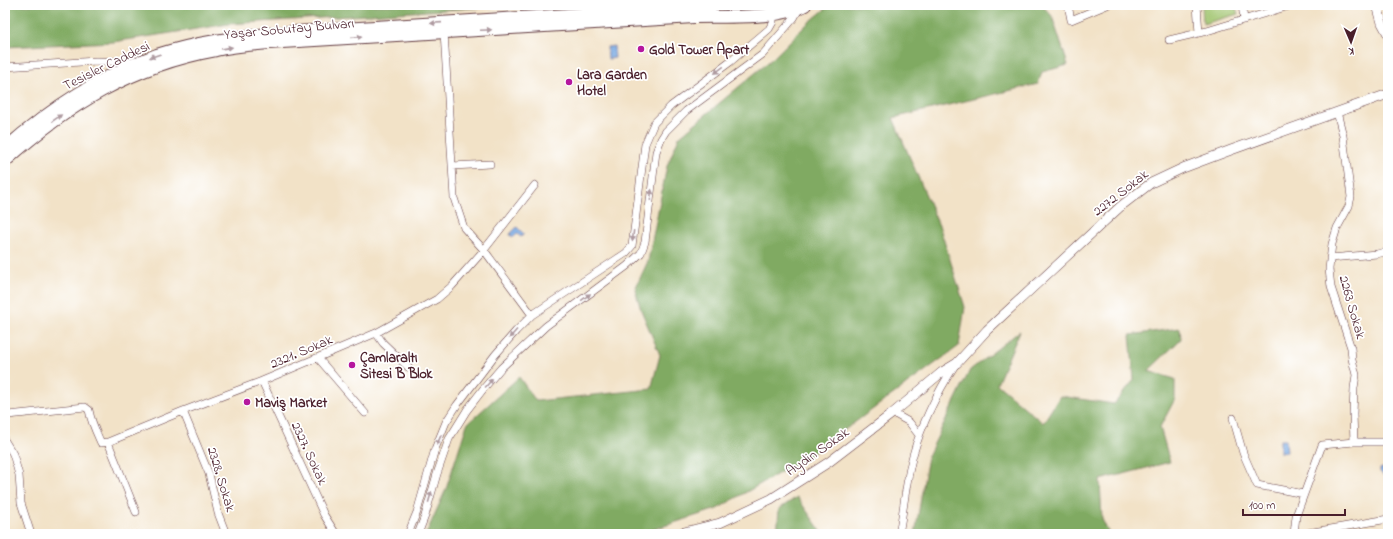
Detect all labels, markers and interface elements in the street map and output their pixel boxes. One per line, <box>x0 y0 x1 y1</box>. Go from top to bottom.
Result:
street label: Yaşar Sobutay Bulvarı <box>223 13 355 47</box>
one-way arrow <box>430 20 442 27</box>
north arrow <box>1331 22 1371 62</box>
one-way arrow <box>480 26 492 33</box>
one-way arrow <box>351 34 363 41</box>
street label: Tesisler Caddesi <box>60 36 154 96</box>
place label: Gold Tower Apart <box>649 40 750 61</box>
text: K <box>1348 43 1354 59</box>
marker: Gold Tower Apart <box>636 44 646 54</box>
one-way arrow <box>221 45 233 51</box>
one-way arrow <box>149 54 161 60</box>
place label: Lara Garden Hotel <box>577 65 647 102</box>
one-way arrow <box>714 66 725 75</box>
marker: Lara Garden Hotel <box>564 77 574 87</box>
one-way arrow <box>52 115 62 123</box>
street label: 2272 Sokak <box>1089 164 1154 222</box>
one-way arrow <box>647 189 654 201</box>
one-way arrow <box>630 230 636 242</box>
street label: 2263 Sokak <box>1333 273 1371 342</box>
one-way arrow <box>580 292 591 301</box>
street label: 2321. Sokak <box>267 329 337 375</box>
one-way arrow <box>509 329 518 339</box>
place label: Çamlaraltı Sitesi B Blok <box>360 348 433 385</box>
marker: Çamlaraltı Sitesi B Blok <box>347 360 357 370</box>
one-way arrow <box>484 377 493 388</box>
place label: Maviş Market <box>255 393 327 414</box>
marker: Maviş Market <box>242 397 252 407</box>
street label: 2327. Sokak <box>285 419 333 489</box>
street label: Aydin Sokak <box>782 422 855 483</box>
one-way arrow <box>435 434 441 446</box>
street label: 2328. Sokak <box>201 444 241 515</box>
one-way arrow <box>427 491 433 503</box>
scale bar <box>1243 491 1345 517</box>
text: 100 m <box>1249 497 1276 515</box>

